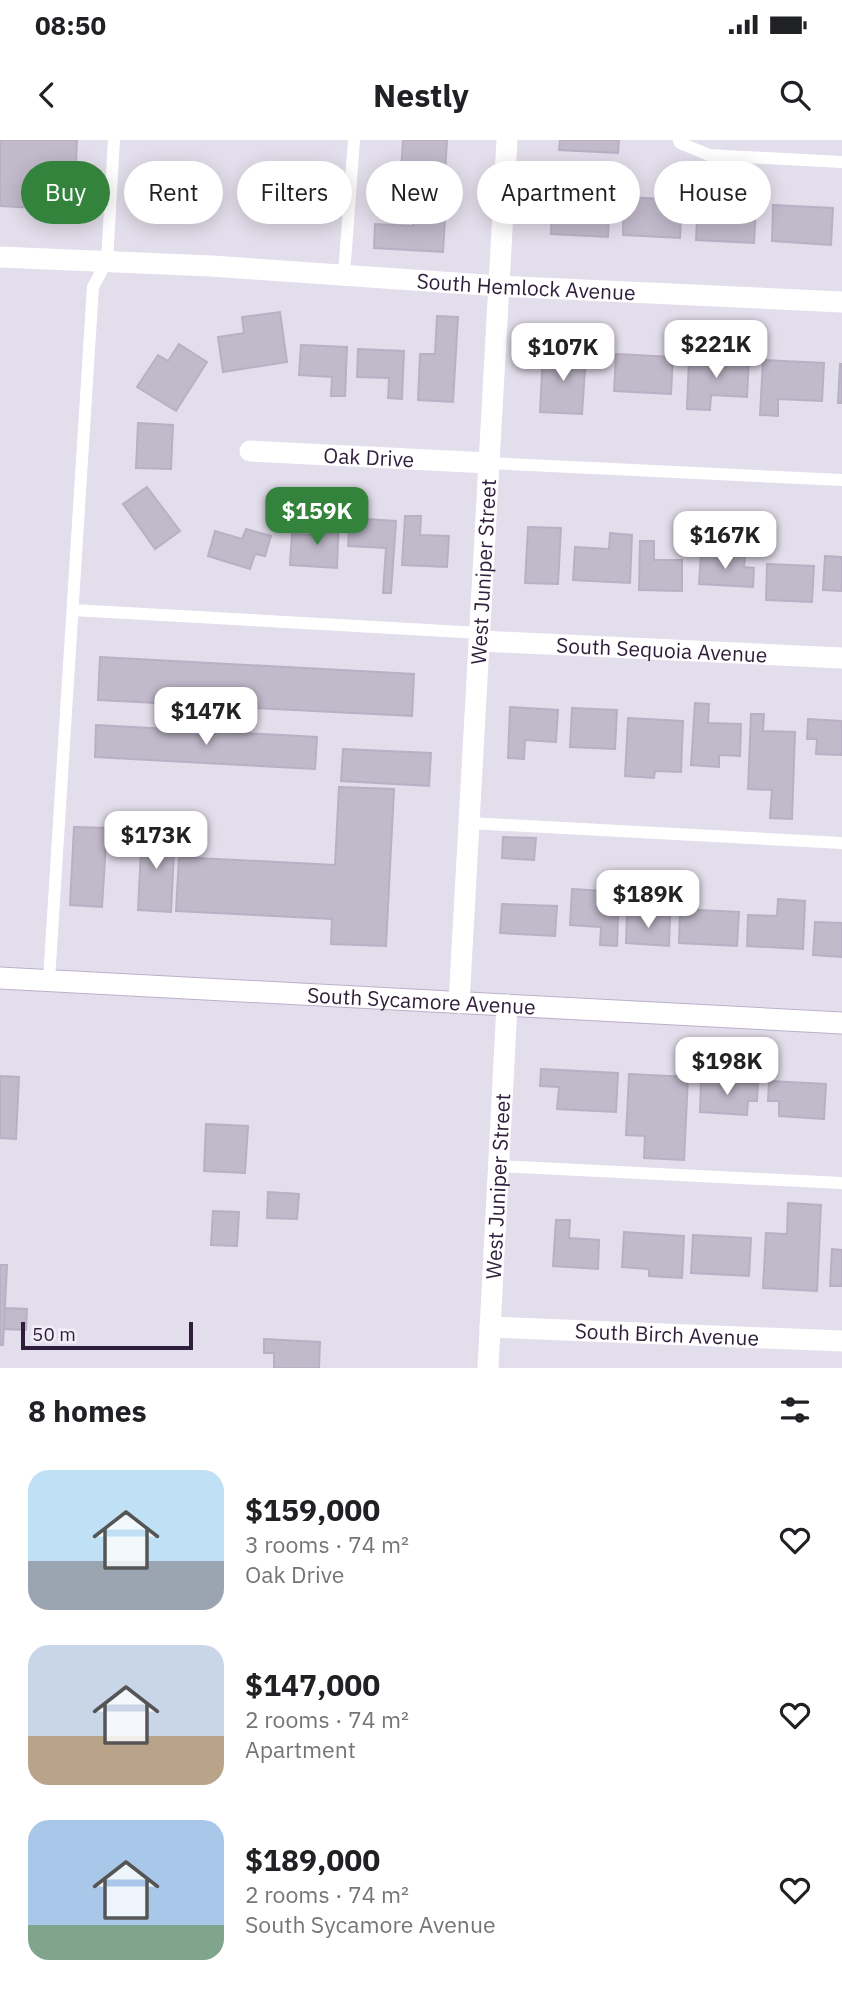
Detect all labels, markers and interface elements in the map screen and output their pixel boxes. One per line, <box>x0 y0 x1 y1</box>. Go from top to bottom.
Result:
text: 08:50 <box>35 8 106 42</box>
text: Nestly <box>373 74 469 116</box>
icon: back <box>28 76 66 114</box>
icon: search <box>776 76 814 114</box>
chip: Buy <box>21 161 110 224</box>
chip: Rent <box>124 161 223 224</box>
chip: Filters <box>237 161 352 224</box>
chip: New <box>366 161 463 224</box>
chip: Apartment <box>477 161 640 224</box>
chip: House <box>654 161 771 224</box>
street label: South Hemlock Avenue <box>416 266 636 306</box>
pin: $221K <box>667 320 765 380</box>
pin: $107K <box>514 324 612 383</box>
text: $221K <box>680 328 752 358</box>
text: $107K <box>527 331 599 361</box>
street label: Oak Drive <box>323 441 415 473</box>
street label: West Juniper Street <box>464 478 502 665</box>
pin: $159K <box>268 488 366 547</box>
text: $159K <box>281 495 353 525</box>
pin: $167K <box>676 512 774 571</box>
text: $167K <box>689 519 761 549</box>
street label: South Sequoia Avenue <box>556 631 768 668</box>
pin: $147K <box>157 688 255 747</box>
text: $147K <box>170 695 242 725</box>
pin: $173K <box>107 812 205 871</box>
text: $173K <box>120 819 192 849</box>
pin: $189K <box>599 870 697 930</box>
text: $189K <box>612 878 684 908</box>
street label: South Sycamore Avenue <box>306 980 536 1021</box>
pin: $198K <box>678 1038 776 1097</box>
text: $198K <box>691 1045 763 1075</box>
street label: West Juniper Street <box>479 1093 516 1280</box>
street label: South Birch Avenue <box>574 1316 760 1352</box>
scale bar <box>21 1319 192 1351</box>
text: 50 m <box>32 1322 76 1346</box>
text: 8 homes <box>28 1391 147 1430</box>
icon: filters <box>776 1391 814 1429</box>
text: $159,000 <box>245 1490 380 1529</box>
icon: home <box>84 1498 168 1582</box>
icon: heart <box>776 1521 814 1559</box>
text: 3 rooms · 74 m² <box>245 1529 409 1559</box>
text: Oak Drive <box>245 1559 345 1589</box>
text: $147,000 <box>245 1665 380 1704</box>
icon: home <box>84 1673 168 1757</box>
icon: heart <box>776 1696 814 1734</box>
text: 2 rooms · 74 m² <box>245 1704 409 1734</box>
text: Apartment <box>245 1734 356 1764</box>
text: $189,000 <box>245 1840 380 1879</box>
icon: home <box>84 1848 168 1932</box>
icon: heart <box>776 1871 814 1909</box>
text: 2 rooms · 74 m² <box>245 1879 409 1909</box>
text: South Sycamore Avenue <box>245 1909 496 1939</box>

